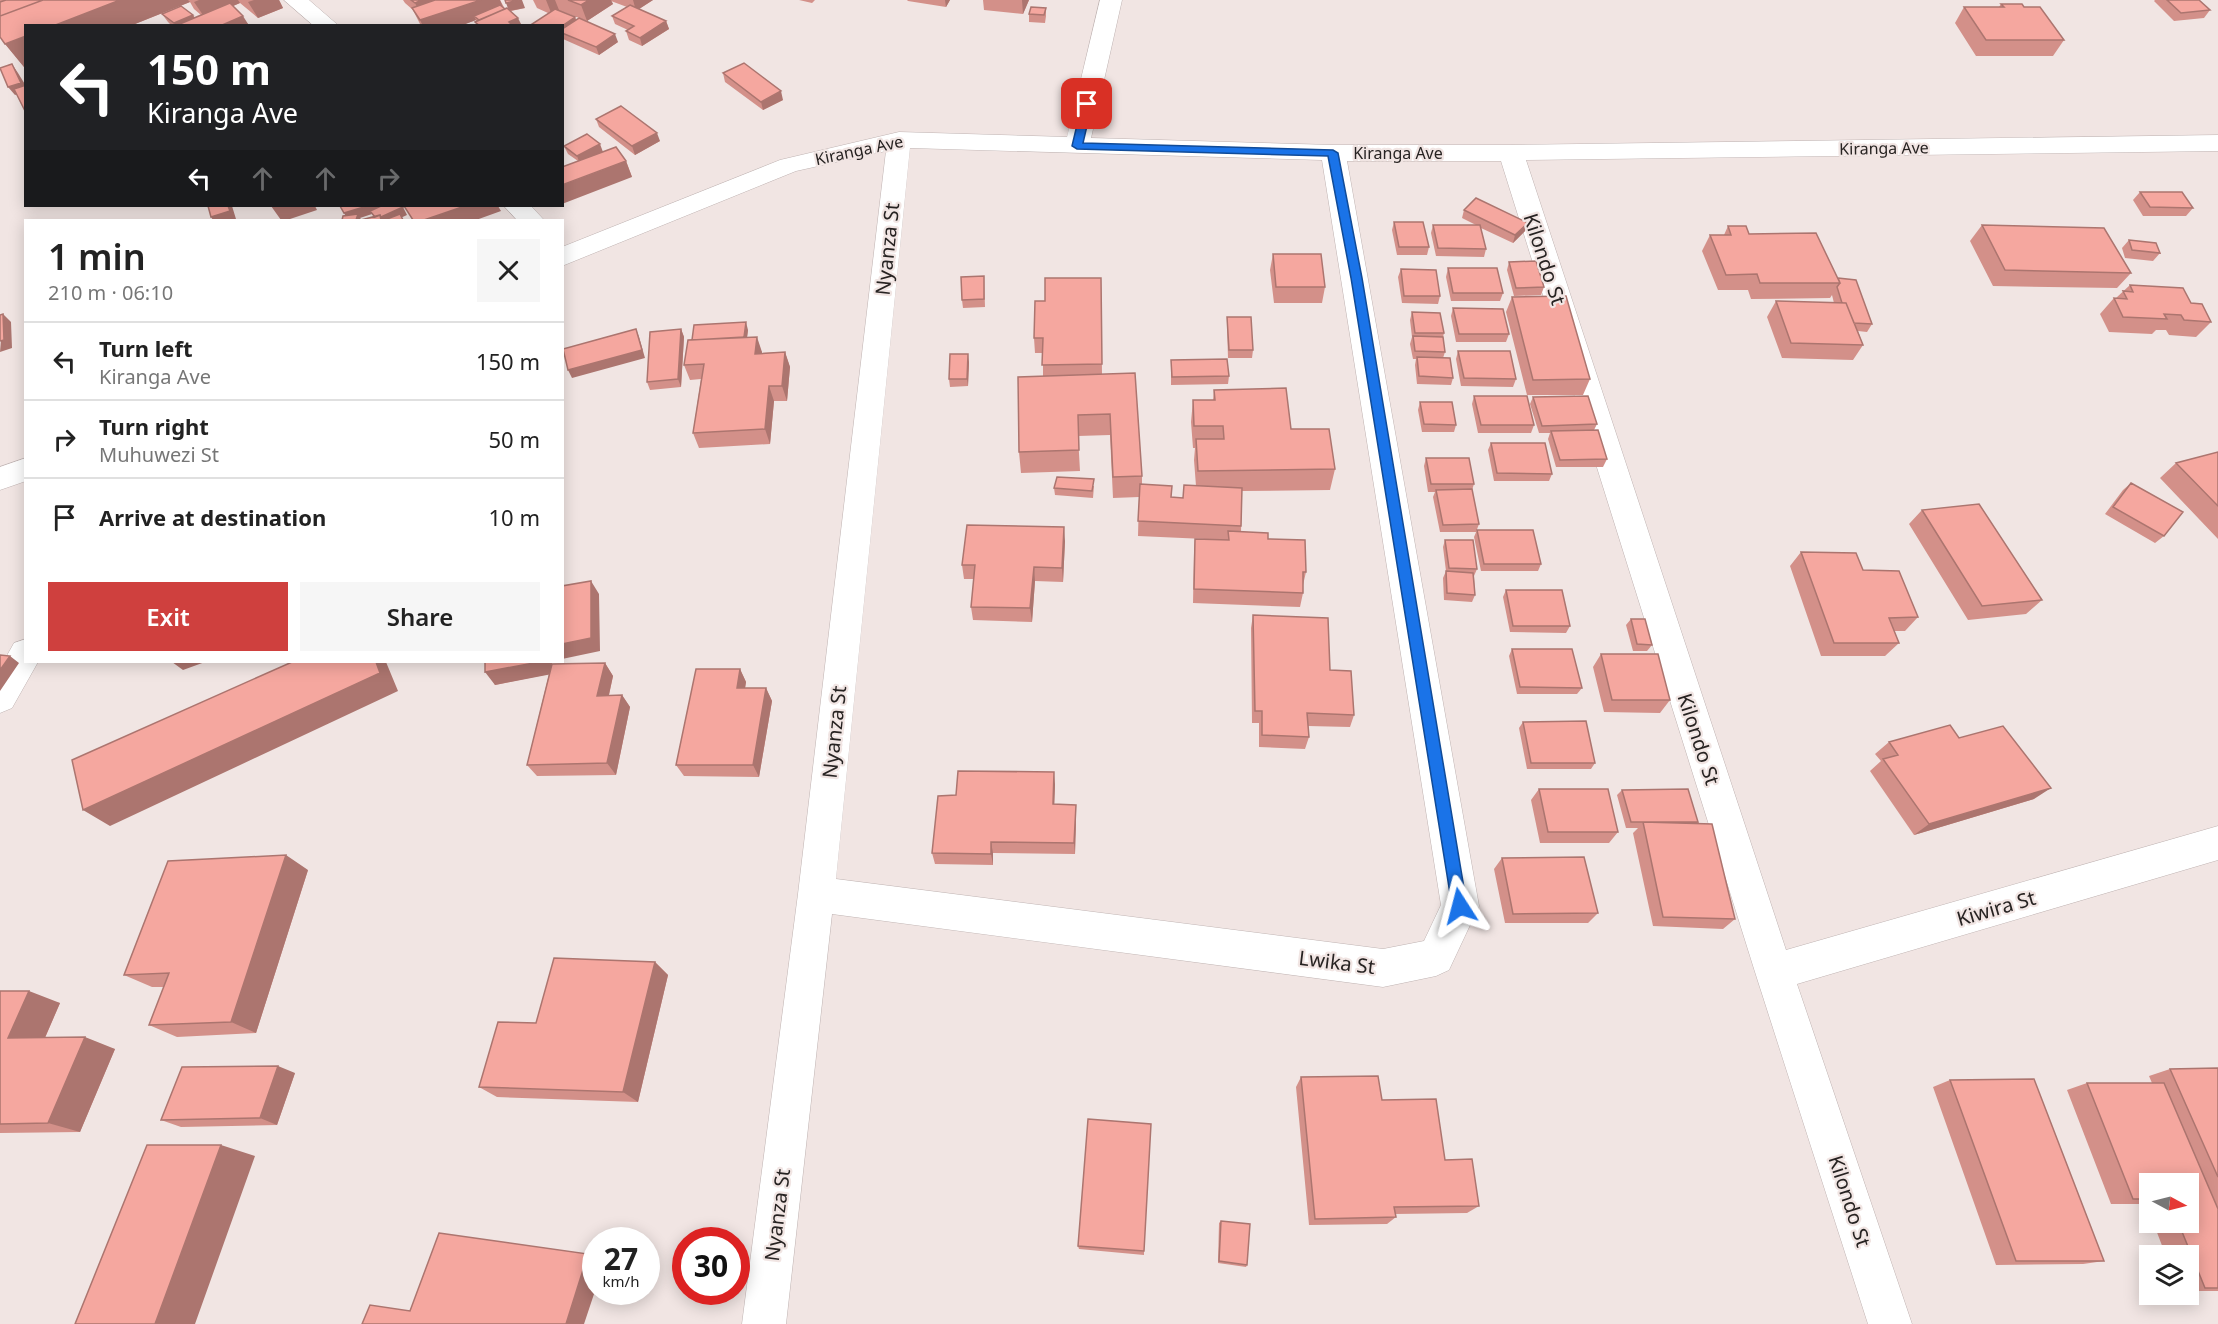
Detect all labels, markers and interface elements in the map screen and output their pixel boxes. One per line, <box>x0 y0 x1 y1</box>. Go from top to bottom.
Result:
text: 150 m <box>147 40 271 97</box>
icon: left <box>48 48 126 126</box>
pin <box>1061 78 1112 129</box>
icon: arrive <box>1070 87 1103 120</box>
text: Kiranga Ave <box>147 94 298 131</box>
street label: Kiranga Ave <box>813 130 905 170</box>
street label: Kiranga Ave <box>1839 136 1929 160</box>
street label: Kiranga Ave <box>1353 142 1443 164</box>
icon: left <box>183 162 216 195</box>
icon: ahead <box>246 162 279 195</box>
icon: ahead <box>309 162 342 195</box>
icon: right <box>372 162 405 195</box>
street label: Nyanza St <box>869 201 905 297</box>
street label: Kilondo St <box>1517 210 1573 308</box>
text: 1 min <box>48 232 146 281</box>
button: close <box>477 239 540 302</box>
text: 210 m · 06:10 <box>48 279 173 306</box>
text: Turn left <box>99 333 193 363</box>
icon: left <box>48 345 81 378</box>
text: 150 m <box>476 346 540 376</box>
text: Kiranga Ave <box>99 363 211 390</box>
text: Turn right <box>99 411 209 441</box>
icon: right <box>48 423 81 456</box>
text: 50 m <box>489 424 540 454</box>
text: Muhuwezi St <box>99 441 219 468</box>
icon: arrive <box>48 501 81 534</box>
text: Arrive at destination <box>99 502 326 532</box>
text: 10 m <box>489 502 540 532</box>
button: Exit <box>48 582 288 651</box>
button: Share <box>300 582 540 651</box>
street label: Nyanza St <box>816 684 852 780</box>
street label: Kilondo St <box>1671 690 1727 788</box>
position arrow <box>1428 874 1492 938</box>
street label: Kiwira St <box>1953 884 2039 932</box>
street label: Lwika St <box>1297 944 1377 980</box>
street label: Kilondo St <box>1822 1152 1878 1250</box>
street label: Nyanza St <box>758 1167 796 1263</box>
north arrow <box>2139 1173 2199 1233</box>
map controls <box>2139 1173 2199 1305</box>
speed limit sign: 30 <box>672 1227 750 1305</box>
text: 27 <box>604 1238 638 1279</box>
button: layers <box>2139 1245 2199 1305</box>
text: km/h <box>603 1271 639 1291</box>

